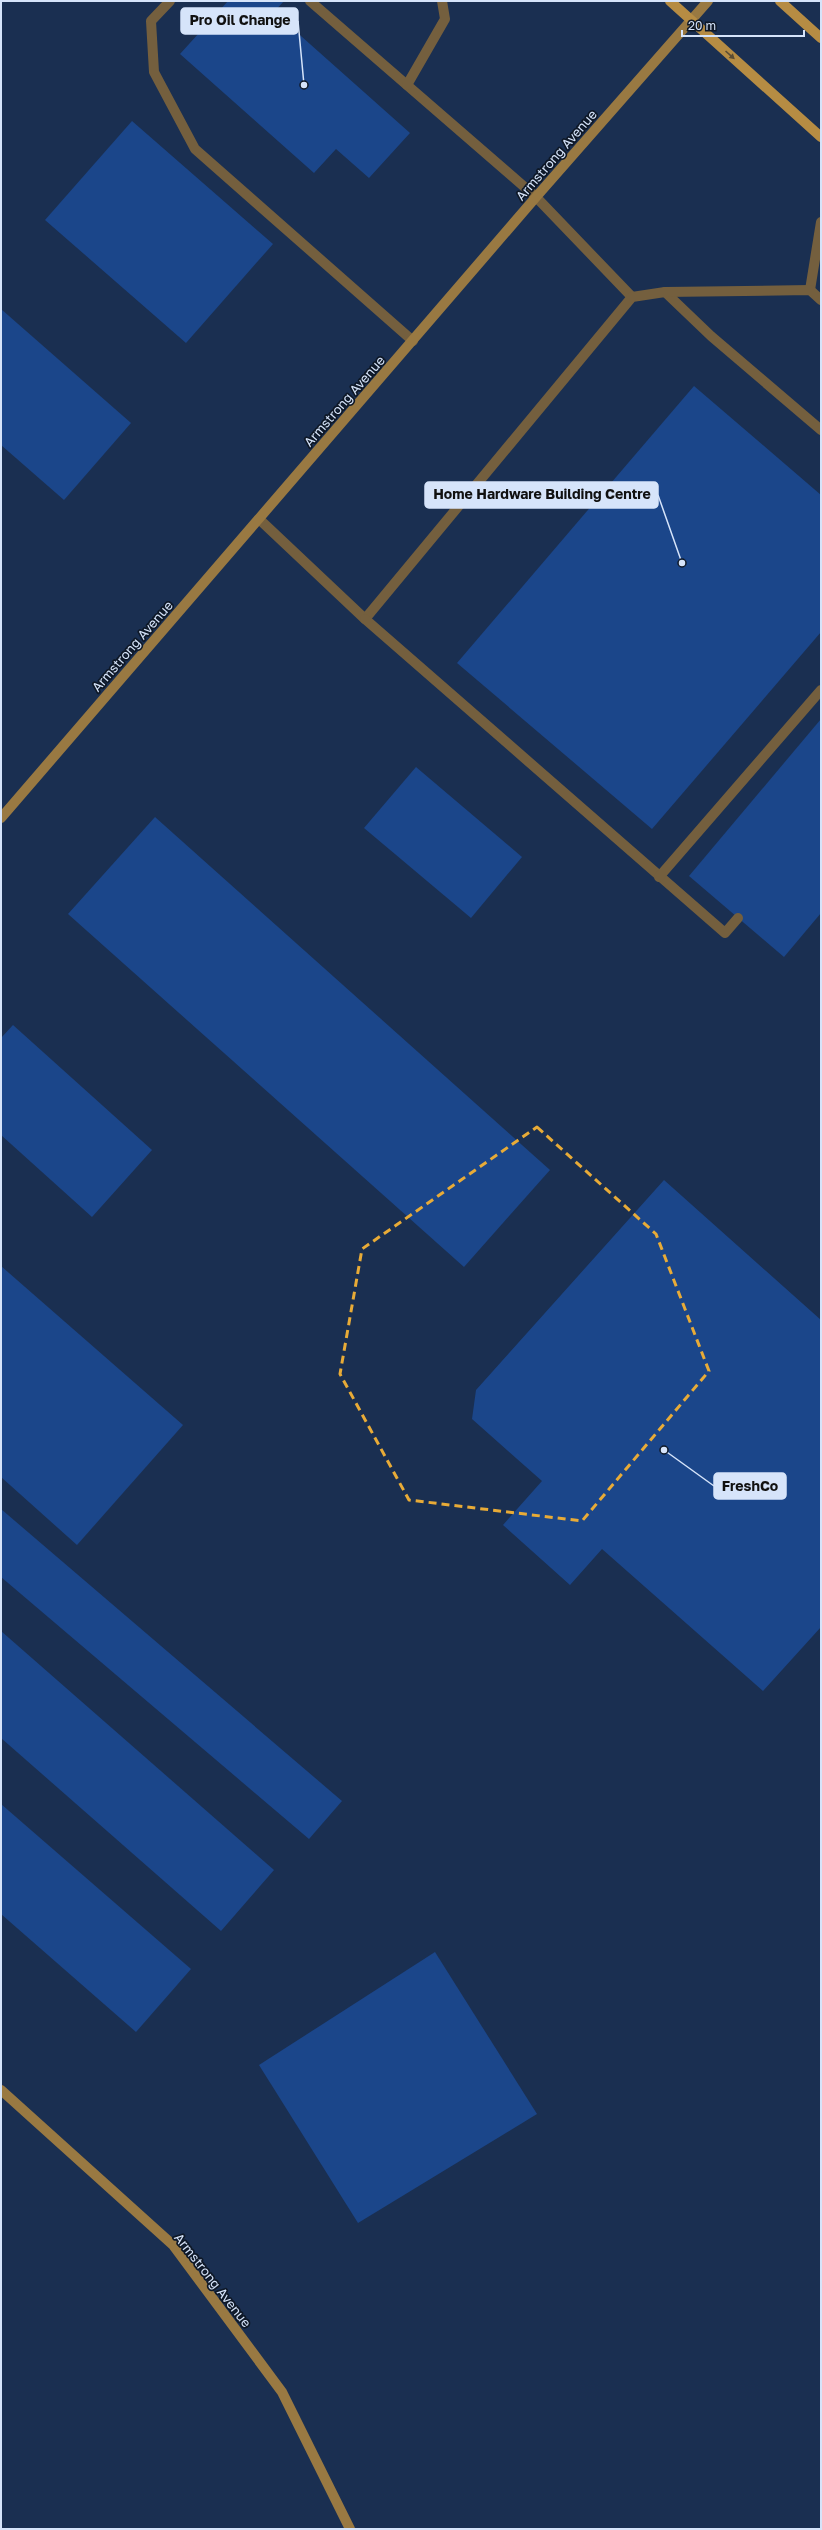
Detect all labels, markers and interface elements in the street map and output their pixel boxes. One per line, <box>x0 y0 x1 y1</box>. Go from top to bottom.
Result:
callout: Pro Oil Change <box>181 8 298 34</box>
text: Pro Oil Change <box>189 11 291 28</box>
scale bar <box>682 12 804 38</box>
text: 20 m <box>688 18 716 33</box>
one-way arrow <box>725 50 735 60</box>
street label: Armstrong Avenue <box>512 106 600 204</box>
street label: Armstrong Avenue <box>300 352 388 450</box>
callout: Home Hardware Building Centre <box>425 482 658 508</box>
text: Home Hardware Building Centre <box>433 485 651 502</box>
street label: Armstrong Avenue <box>88 597 176 695</box>
callout: FreshCo <box>714 1473 786 1499</box>
text: FreshCo <box>722 1477 778 1494</box>
street label: Armstrong Avenue <box>171 2230 255 2330</box>

